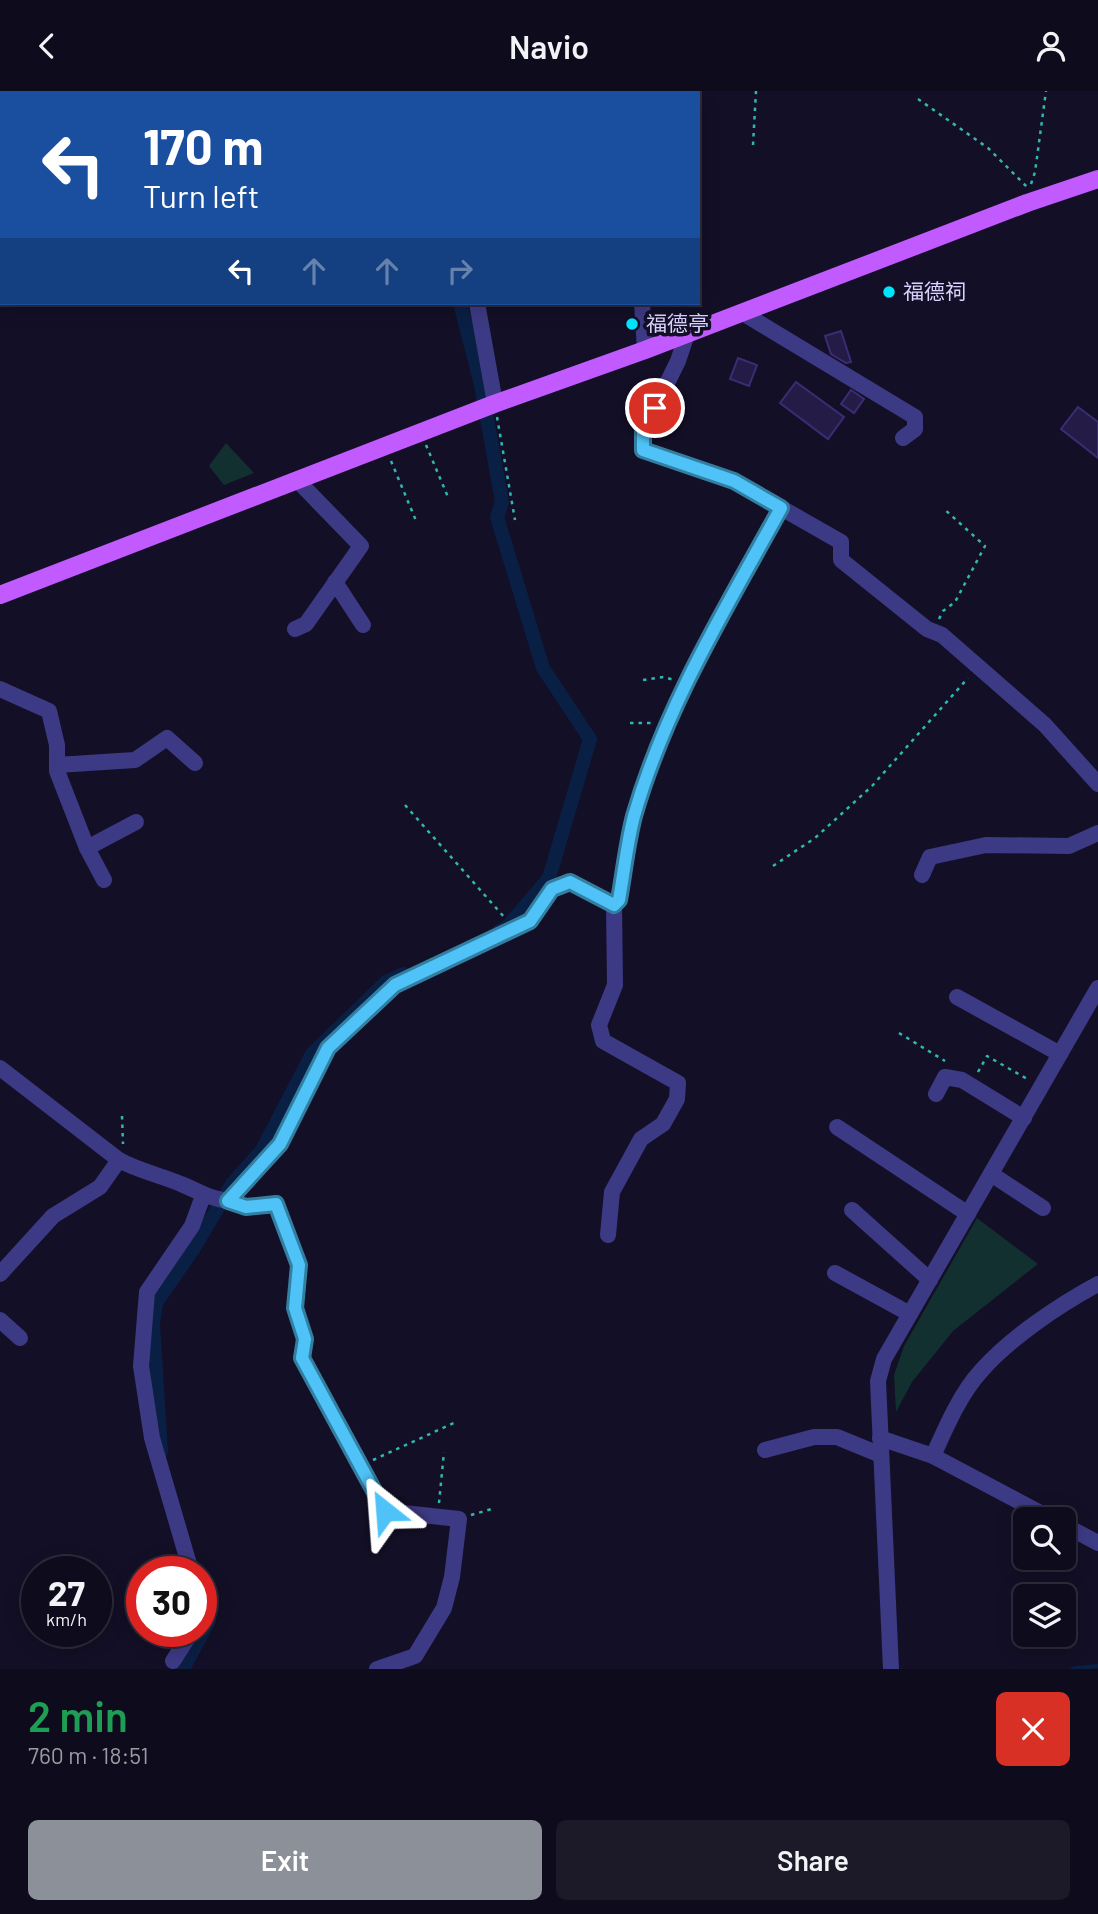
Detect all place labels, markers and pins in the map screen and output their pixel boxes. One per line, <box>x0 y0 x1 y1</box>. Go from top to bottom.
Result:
place label: 福德祠 <box>903 278 966 303</box>
marker: 福德祠 <box>881 284 897 300</box>
place label: 福德亭 <box>646 310 709 335</box>
marker: 福德亭 <box>624 316 640 332</box>
pin <box>625 378 685 438</box>

